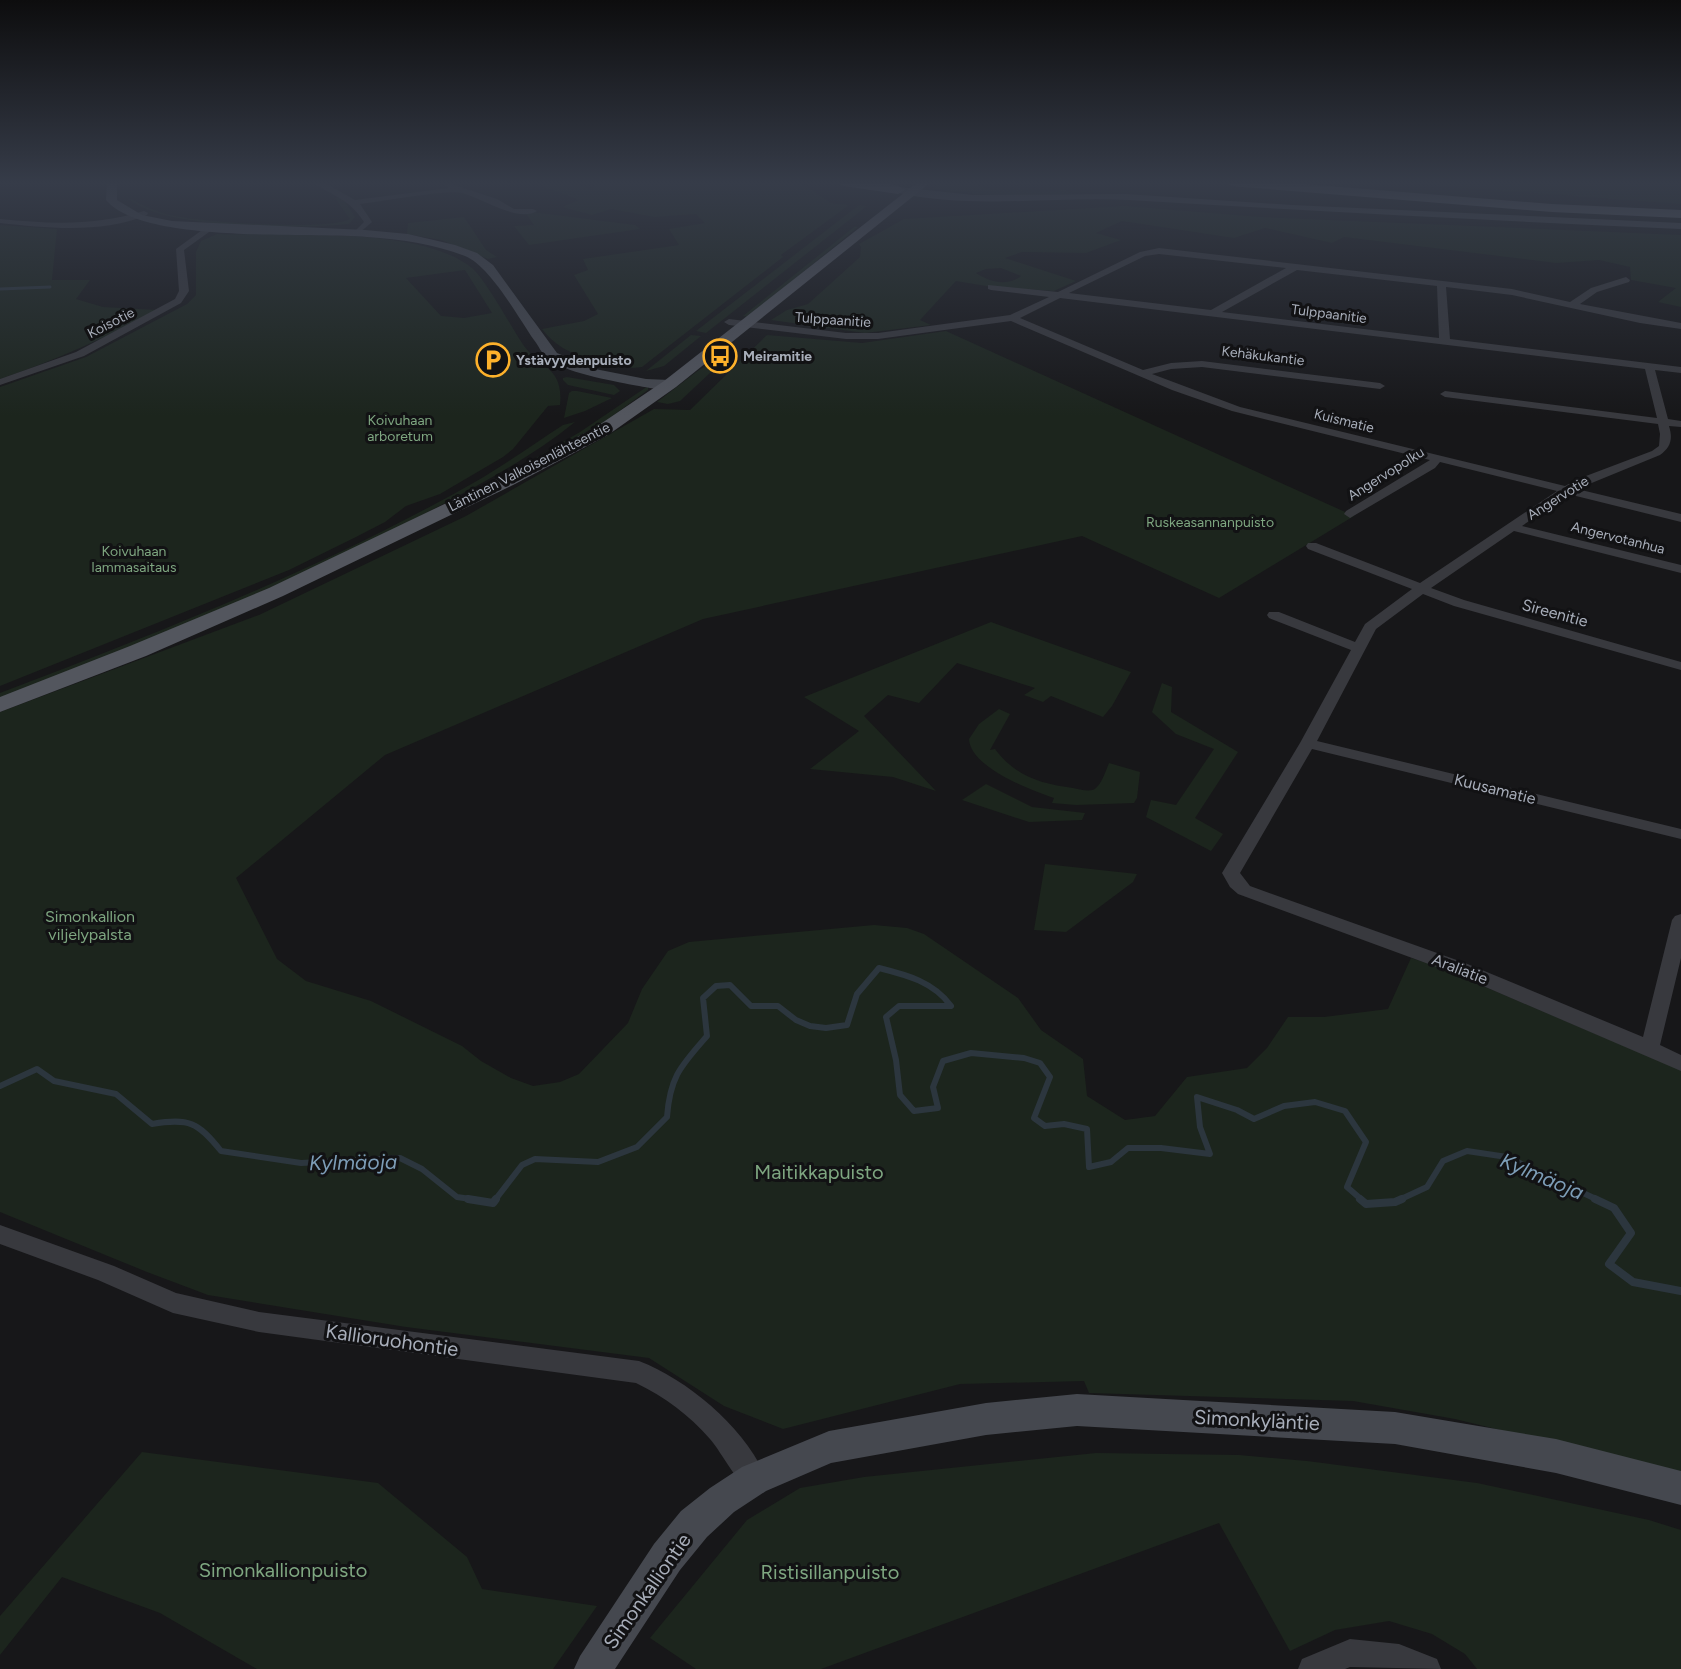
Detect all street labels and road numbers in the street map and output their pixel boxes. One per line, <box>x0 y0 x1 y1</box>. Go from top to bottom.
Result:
street label: Tulppaanitie <box>1290 301 1368 327</box>
street label: Koisotie <box>85 304 138 342</box>
street label: Tulppaanitie <box>794 309 872 331</box>
street label: Kehäkukantie <box>1221 342 1306 370</box>
street label: Kuismatie <box>1312 405 1376 437</box>
street label: Läntinen Valkoisenlähteentie <box>445 419 613 515</box>
street label: Angervopolku <box>1345 444 1427 504</box>
street label: Angervotie <box>1524 472 1592 524</box>
street label: Angervotanhua <box>1569 518 1667 558</box>
street label: Sireenitie <box>1520 595 1590 631</box>
street label: Kuusamatie <box>1452 770 1538 808</box>
street label: Araliatie <box>1429 950 1491 988</box>
street label: Kallioruohontie <box>324 1319 460 1361</box>
street label: Simonkyläntie <box>1194 1405 1321 1435</box>
street label: Simonkalliontie <box>598 1528 696 1653</box>

